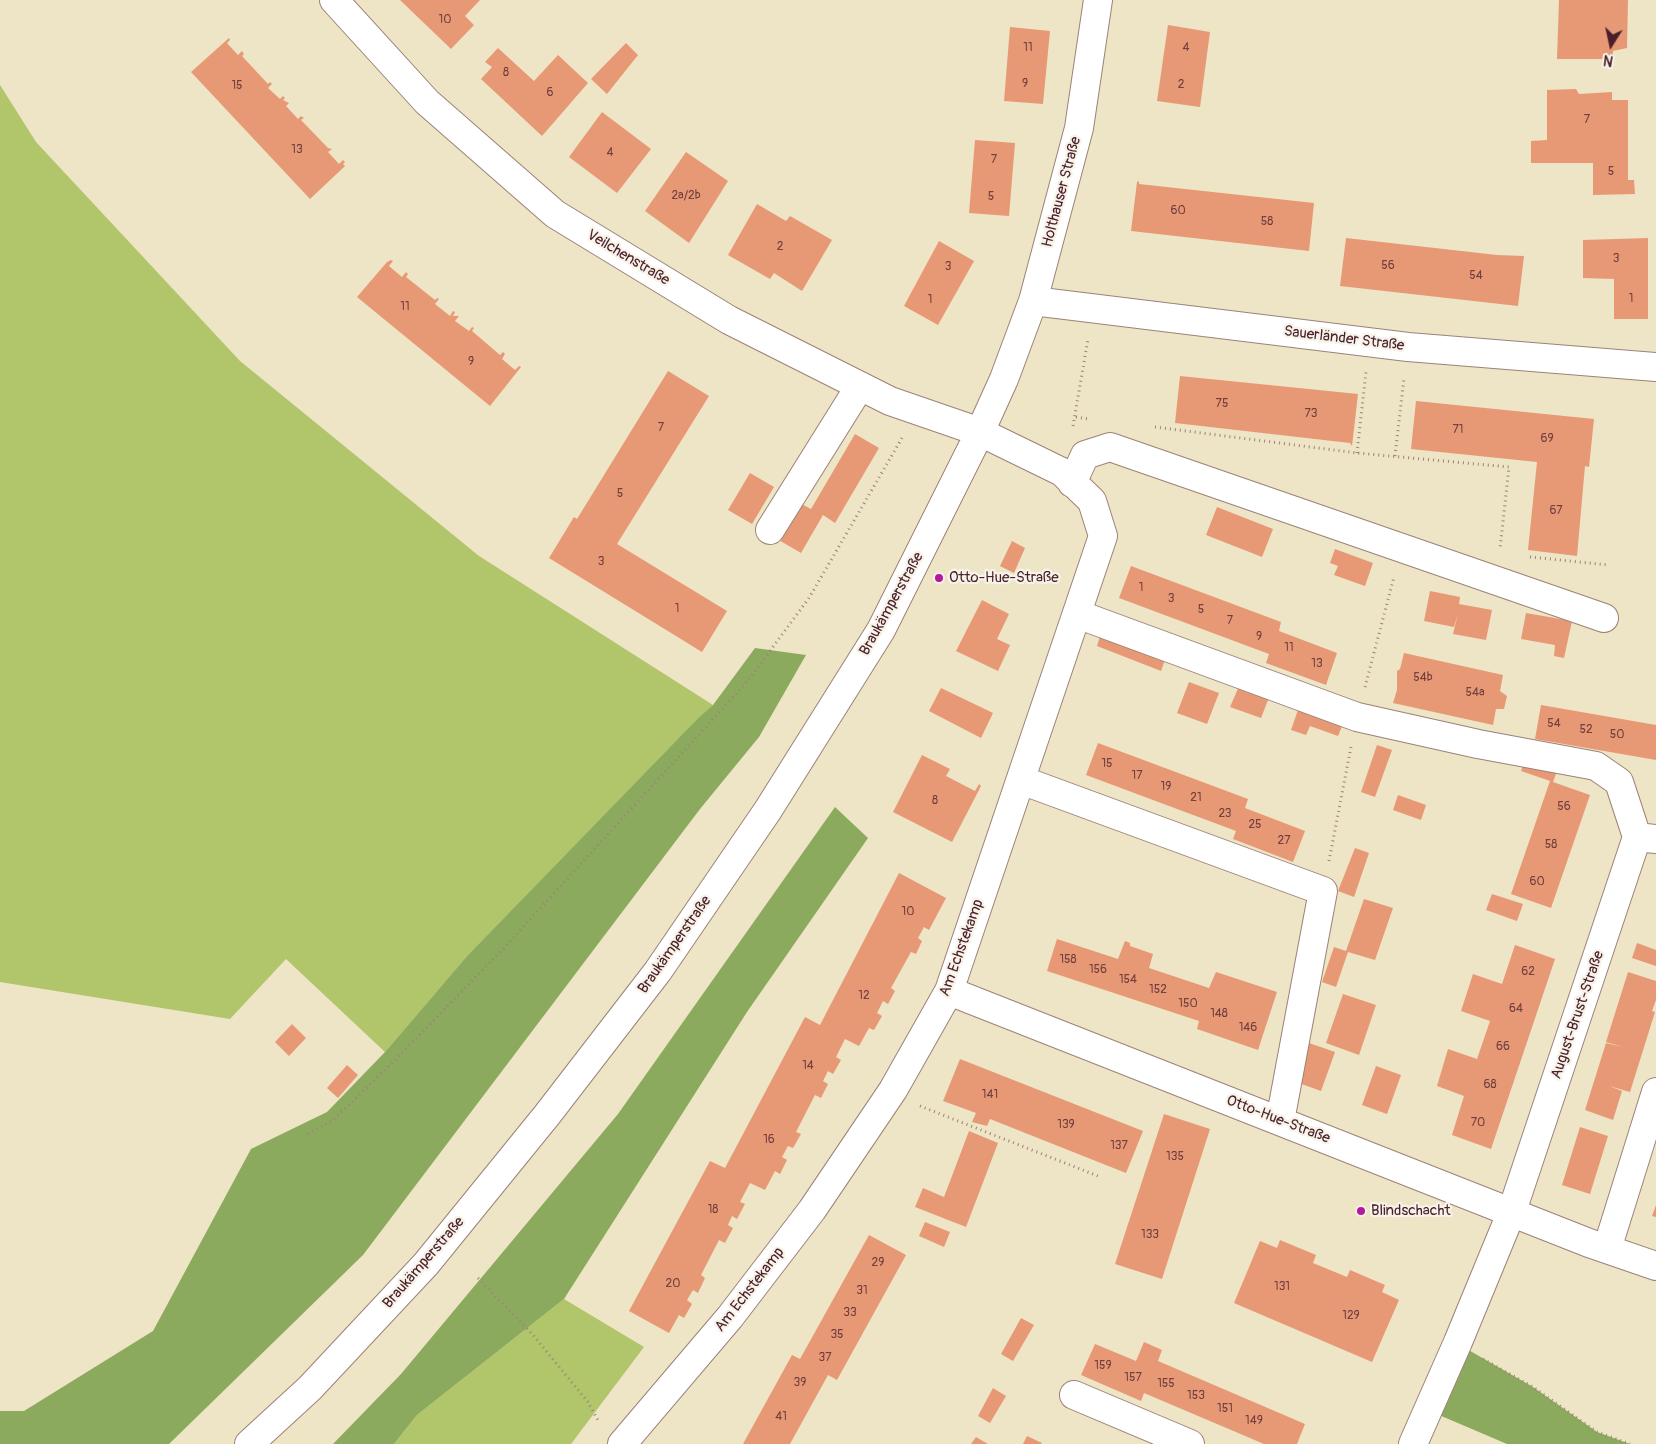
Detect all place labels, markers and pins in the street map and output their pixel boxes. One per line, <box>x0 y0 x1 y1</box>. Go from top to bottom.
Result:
place label: Otto-Hue-Straße <box>949 569 1059 587</box>
marker: Otto-Hue-Straße <box>933 572 945 584</box>
place label: Blindschacht <box>1371 1202 1450 1220</box>
marker: Blindschacht <box>1355 1205 1367 1217</box>

